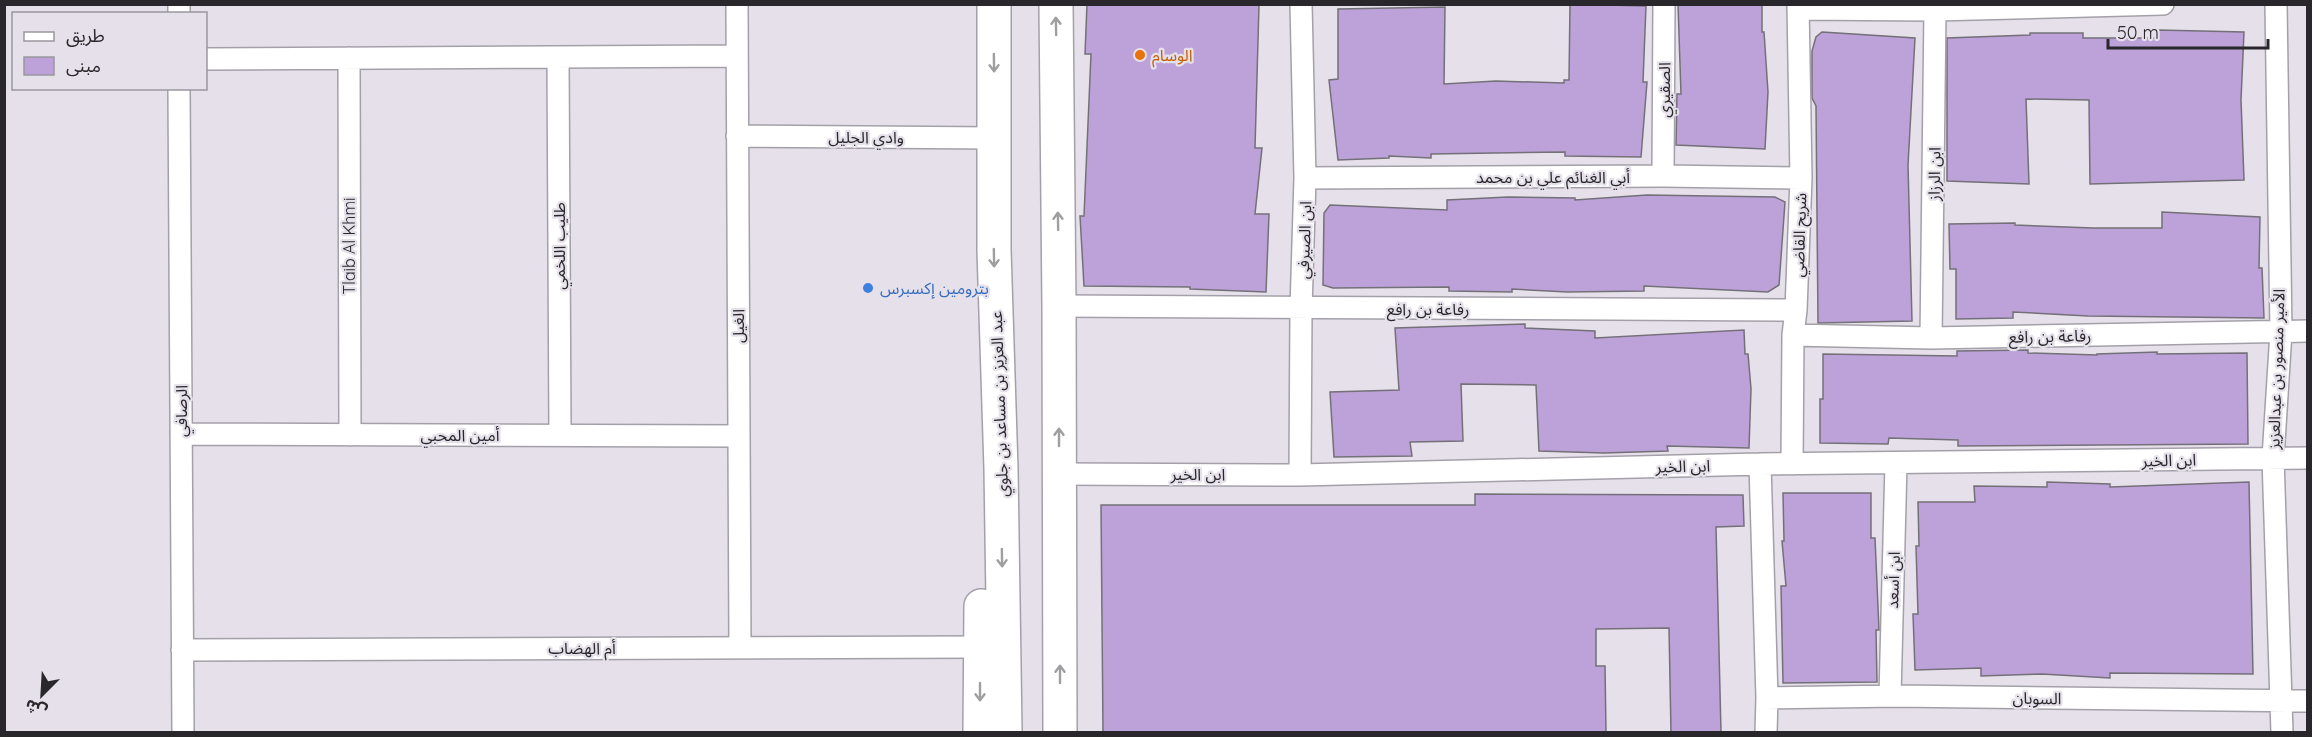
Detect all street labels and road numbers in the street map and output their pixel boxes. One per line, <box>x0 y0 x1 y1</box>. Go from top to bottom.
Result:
street label: الصقيري <box>1654 62 1677 118</box>
street label: وادي الجليل <box>828 127 904 150</box>
street label: ابن الرزاز <box>1924 147 1944 202</box>
street label: أبي الغنائم علي بن محمد <box>1476 167 1630 190</box>
street label: شريح القاضي <box>1788 192 1813 278</box>
street label: Tlaib Al Khmi <box>339 198 359 294</box>
street label: ابن الصيرفي <box>1293 201 1318 279</box>
street label: طليب اللخمي <box>549 202 572 290</box>
street label: الأمير منصور بن عبدالعزيز <box>2263 288 2289 451</box>
street label: رفاعة بن رافع <box>1387 299 1469 322</box>
street label: الغيل <box>728 309 748 343</box>
street label: عبد العزيز بن مساعد بن جلوي <box>986 310 1015 497</box>
street label: رفاعة بن رافع <box>2008 325 2092 350</box>
street label: الرصافي <box>171 385 194 437</box>
street label: أمين المحبي <box>421 425 499 448</box>
street label: ابن الخير <box>2141 450 2196 470</box>
street label: ابن الخير <box>1655 456 1710 476</box>
street label: ابن الخير <box>1170 464 1225 484</box>
street label: ابن أسعد <box>1882 551 1904 609</box>
street label: أم الهضاب <box>548 638 616 661</box>
street label: السوبان <box>2012 688 2062 708</box>

